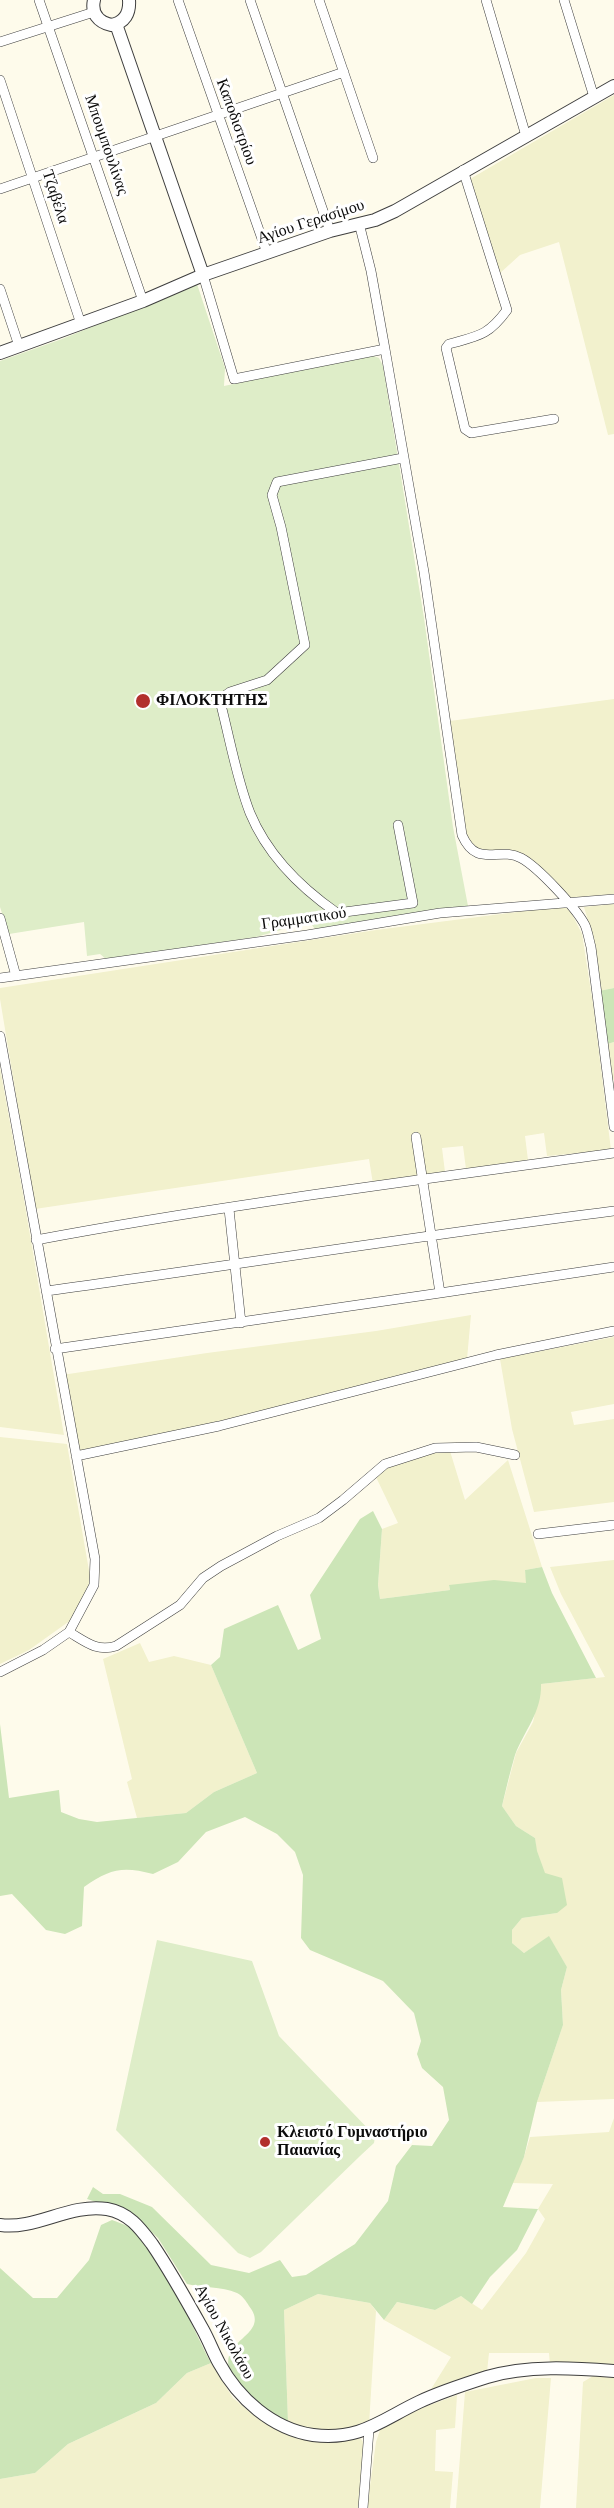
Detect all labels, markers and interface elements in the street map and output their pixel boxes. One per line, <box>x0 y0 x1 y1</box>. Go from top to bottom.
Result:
street label: Καποδιστρίου <box>211 76 261 168</box>
street label: Μπουμπουλίνας <box>80 92 132 198</box>
street label: Τζαβέλα <box>37 168 73 226</box>
street label: Αγίου Γερασίμου <box>255 196 367 248</box>
place label: ΦΙΛΟΚΤΗΤΗΣ <box>156 691 268 711</box>
marker: ΦΙΛΟΚΤΗΤΗΣ <box>134 692 152 710</box>
street label: Γραμματικού <box>260 904 348 934</box>
place label: Κλειστό Γυμναστήριο Παιανίας <box>277 2123 428 2161</box>
marker: Κλειστό Γυμναστήριο Παιανίας <box>258 2135 272 2149</box>
street label: Αγίου Νικολάου <box>190 2281 258 2383</box>

